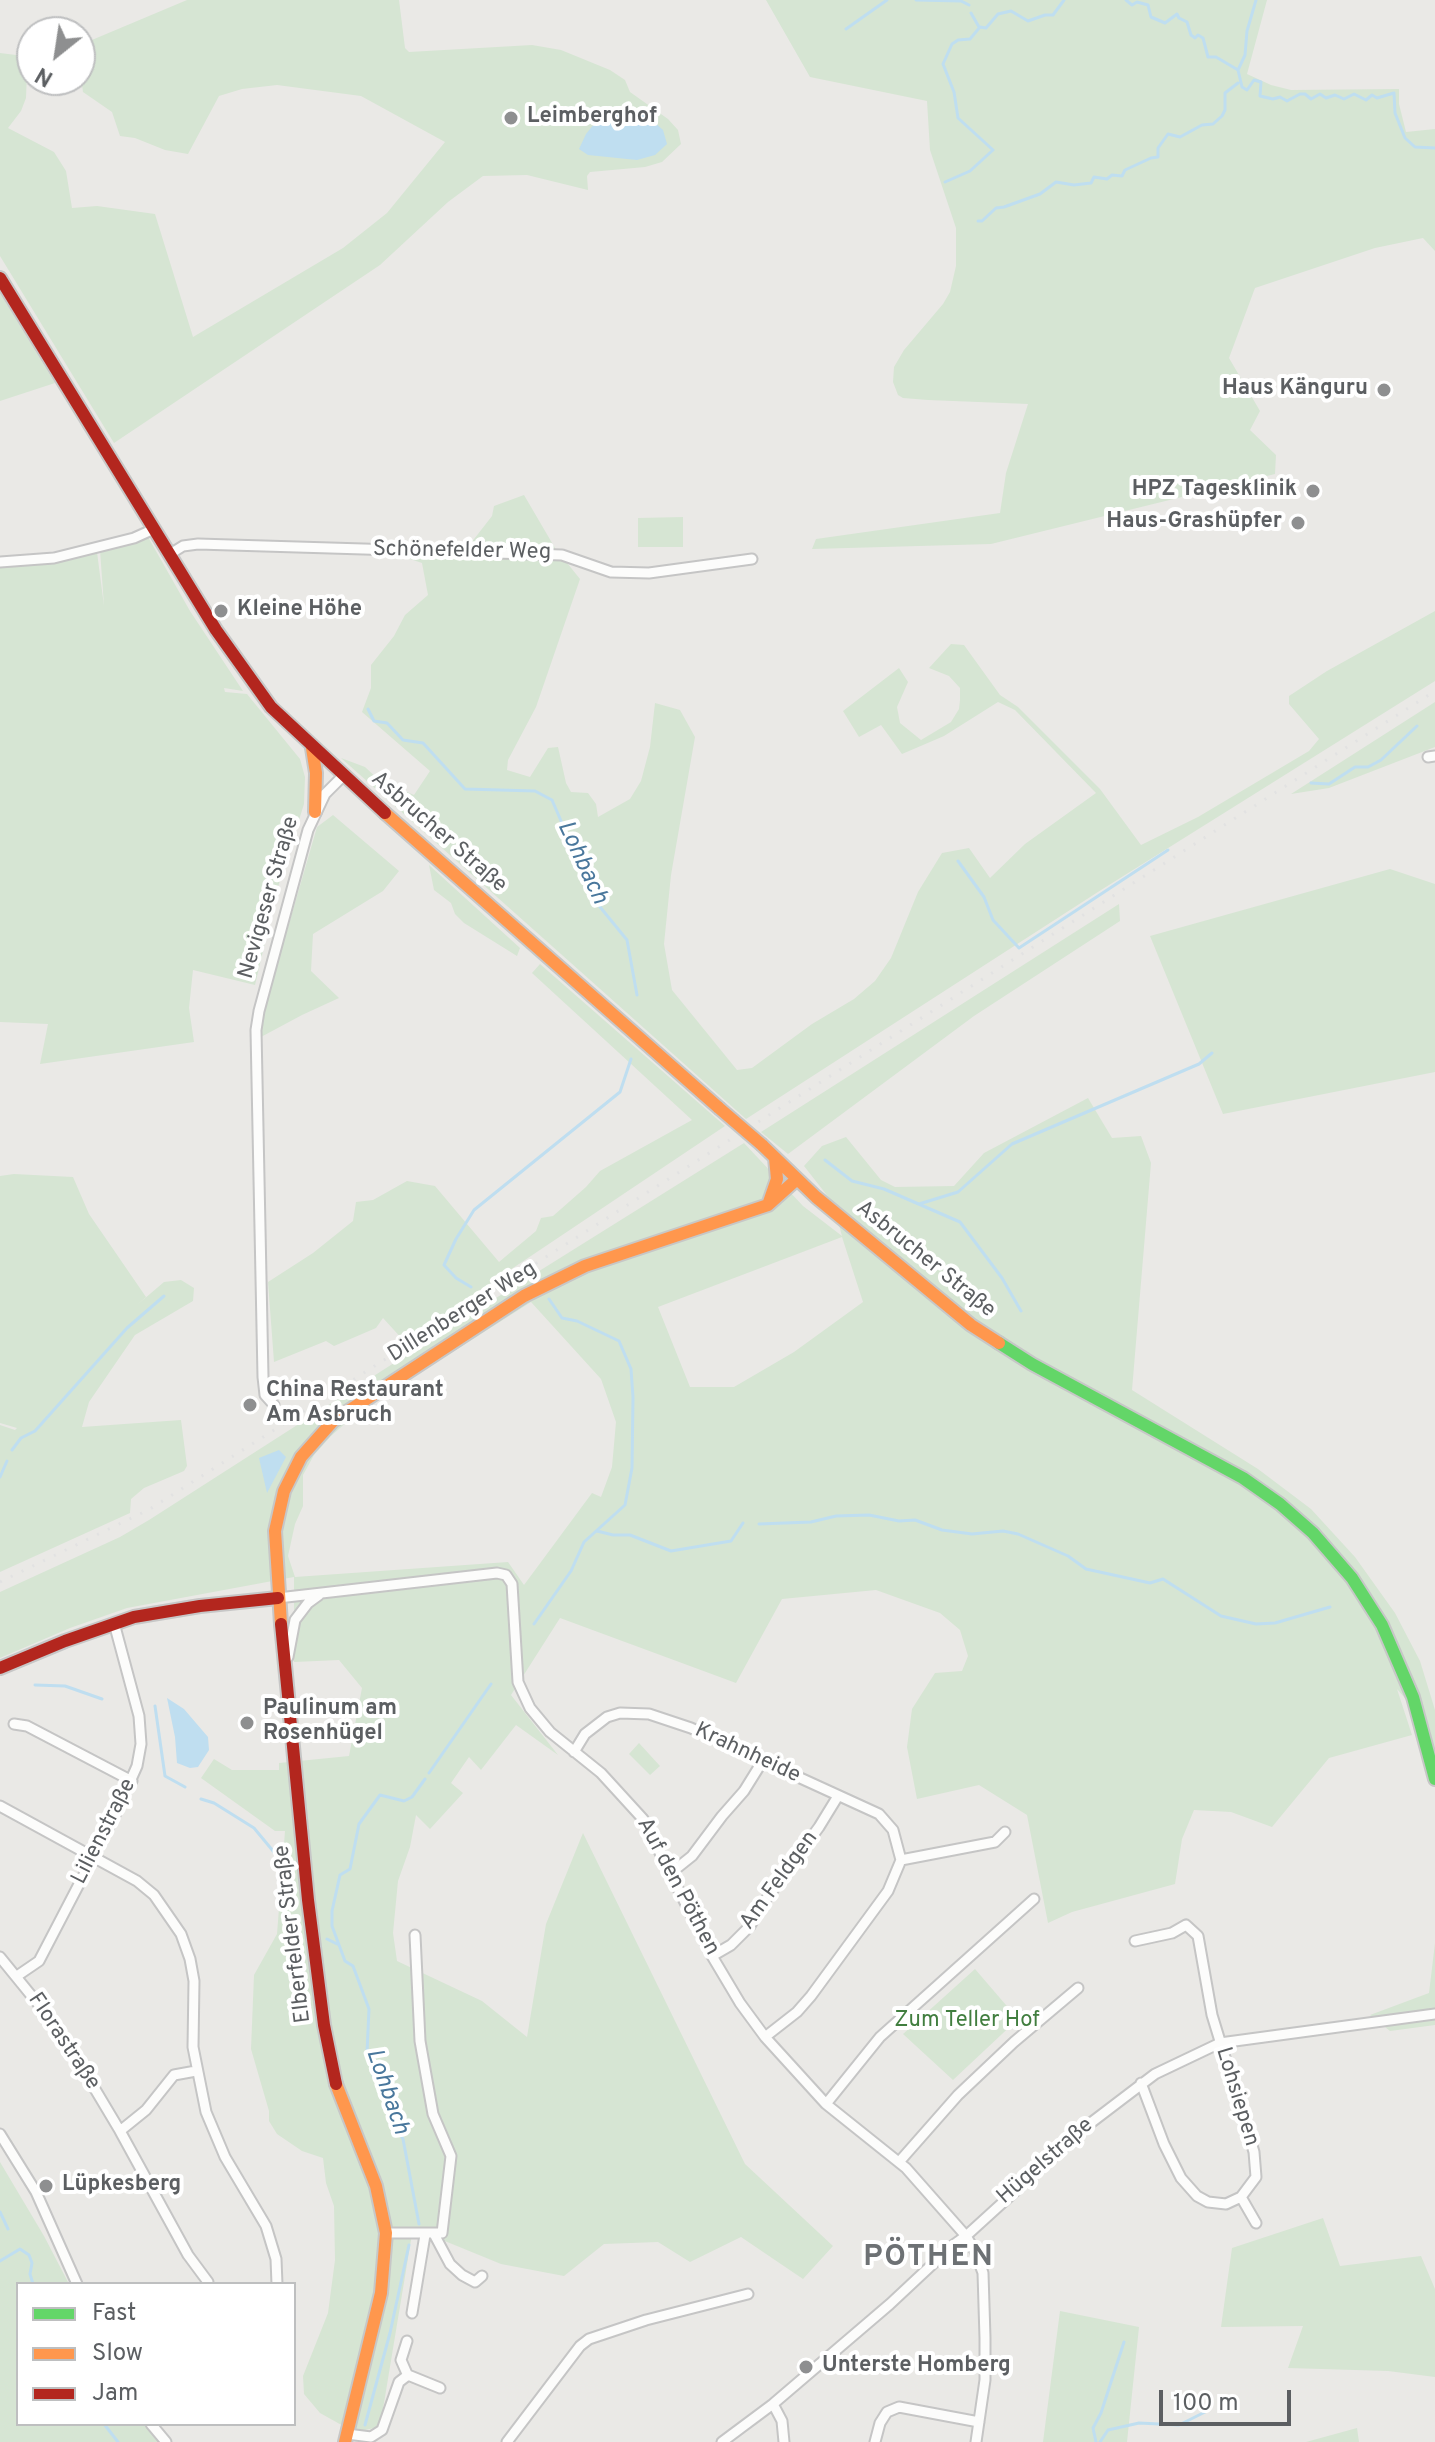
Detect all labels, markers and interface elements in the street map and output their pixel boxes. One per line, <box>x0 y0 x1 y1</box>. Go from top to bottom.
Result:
north arrow <box>16 16 96 96</box>
text: N <box>31 60 58 91</box>
place label: Leimberghof <box>527 105 657 131</box>
marker: Leimberghof <box>502 109 520 127</box>
place label: Haus Känguru <box>1222 377 1368 403</box>
marker: Haus Känguru <box>1375 381 1393 399</box>
place label: HPZ Tagesklinik <box>1132 478 1297 504</box>
marker: HPZ Tagesklinik <box>1304 482 1322 500</box>
place label: Haus-Grashüpfer <box>1106 510 1282 536</box>
marker: Haus-Grashüpfer <box>1289 514 1307 532</box>
street label: Schönefelder Weg <box>373 537 551 567</box>
place label: Kleine Höhe <box>237 598 362 624</box>
marker: Kleine Höhe <box>212 602 230 620</box>
street label: Asbrucher Straße <box>365 767 511 899</box>
street label: Nevigeser Straße <box>234 814 306 982</box>
water label: Lohbach <box>549 817 613 909</box>
street label: Asbrucher Straße <box>850 1196 1000 1324</box>
street label: Dillenberger Weg <box>384 1257 542 1369</box>
place label: China Restaurant Am Asbruch <box>266 1379 444 1430</box>
marker: China Restaurant Am Asbruch <box>241 1396 259 1414</box>
place label: Paulinum am Rosenhügel <box>263 1697 397 1748</box>
marker: Paulinum am Rosenhügel <box>238 1714 256 1732</box>
street label: Krahnheide <box>690 1718 804 1790</box>
street label: Lilienstraße <box>67 1775 143 1889</box>
street label: Auf den Pöthen <box>630 1814 724 1960</box>
street label: Am Feldgen <box>735 1826 825 1936</box>
street label: Elberfelder Straße <box>270 1844 318 2024</box>
street label: Florastraße <box>21 1989 105 2095</box>
park label: Zum Teller Hof <box>894 2009 1040 2035</box>
street label: Lohsiepen <box>1208 2044 1264 2150</box>
water label: Lohbach <box>358 2045 414 2139</box>
street label: Hügelstraße <box>992 2113 1100 2211</box>
place label: Lüpkesberg <box>62 2173 181 2199</box>
marker: Lüpkesberg <box>37 2177 55 2195</box>
district label: PÖTHEN <box>863 2241 995 2277</box>
legend <box>16 2282 296 2426</box>
text: Fast <box>92 2299 136 2329</box>
text: Slow <box>92 2339 143 2369</box>
place label: Unterste Homberg <box>822 2354 1011 2380</box>
marker: Unterste Homberg <box>797 2358 815 2376</box>
scale bar <box>1163 2374 1295 2424</box>
text: Jam <box>92 2379 138 2409</box>
text: 100 m <box>1173 2389 1239 2419</box>

